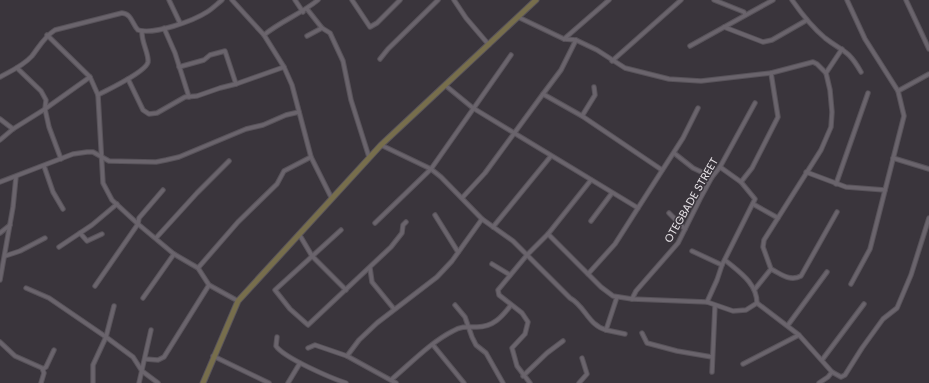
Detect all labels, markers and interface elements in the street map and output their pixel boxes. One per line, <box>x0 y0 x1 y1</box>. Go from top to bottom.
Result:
street label: OTEGBADE STREET <box>660 155 722 245</box>

